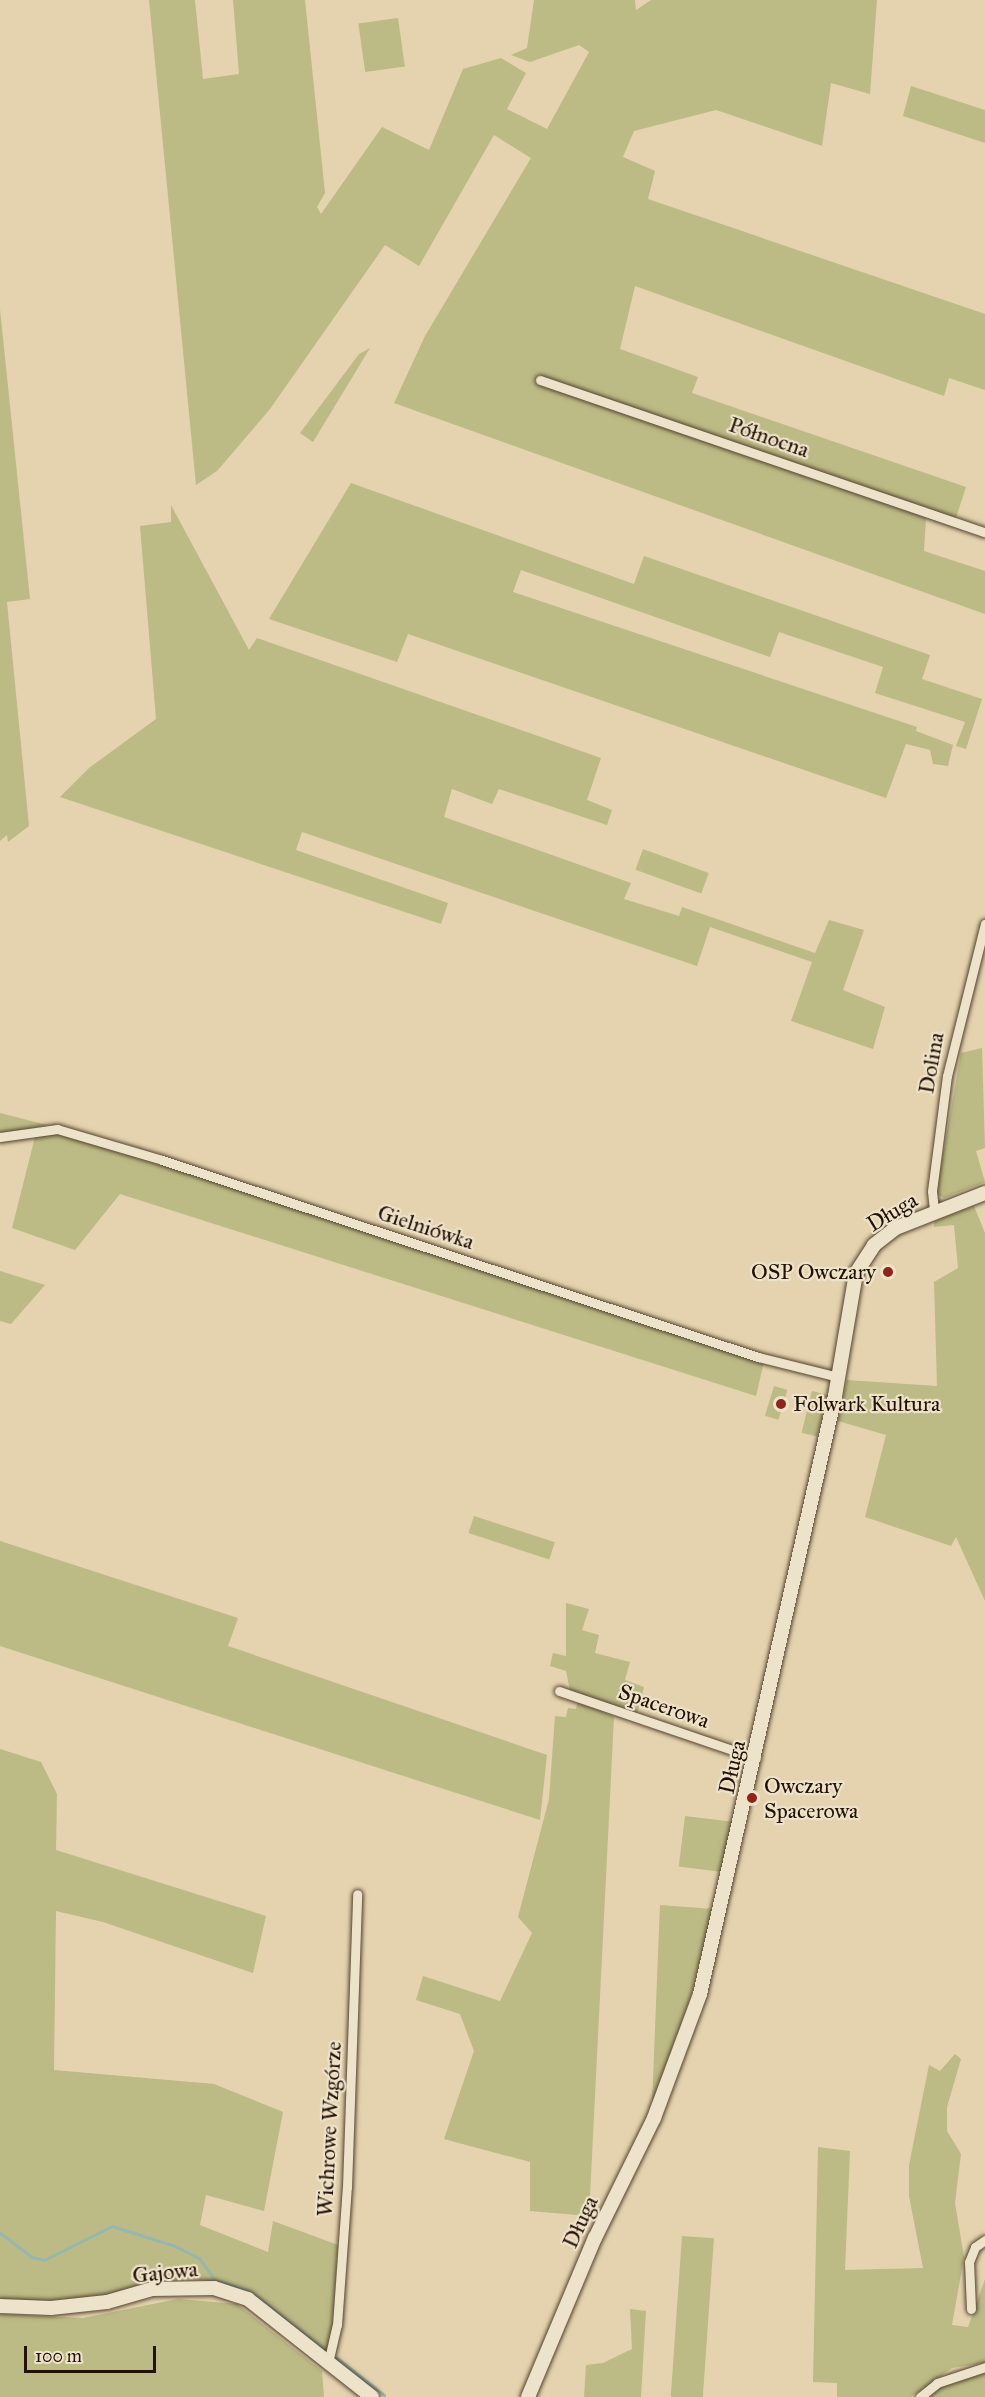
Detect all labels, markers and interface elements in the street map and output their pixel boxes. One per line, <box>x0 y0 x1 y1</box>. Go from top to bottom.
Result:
street label: Północna <box>725 411 813 463</box>
street label: Dolina <box>913 1030 949 1096</box>
street label: Długa <box>862 1187 922 1237</box>
street label: Gielniówka <box>374 1199 478 1255</box>
place label: OSP Owczary <box>751 1259 876 1285</box>
marker: OSP Owczary <box>881 1265 895 1279</box>
place label: Folwark Kultura <box>793 1391 940 1417</box>
marker: Folwark Kultura <box>774 1397 788 1411</box>
street label: Spacerowa <box>615 1678 713 1734</box>
street label: Długa <box>713 1737 751 1797</box>
place label: Owczary Spacerowa <box>764 1772 858 1824</box>
marker: Owczary Spacerowa <box>745 1791 759 1805</box>
street label: Wichrowe Wzgórze <box>311 2041 347 2217</box>
street label: Długa <box>557 2192 603 2252</box>
street label: Gajowa <box>131 2255 199 2289</box>
scale bar <box>27 2334 159 2372</box>
text: 100 m <box>35 2345 82 2367</box>

